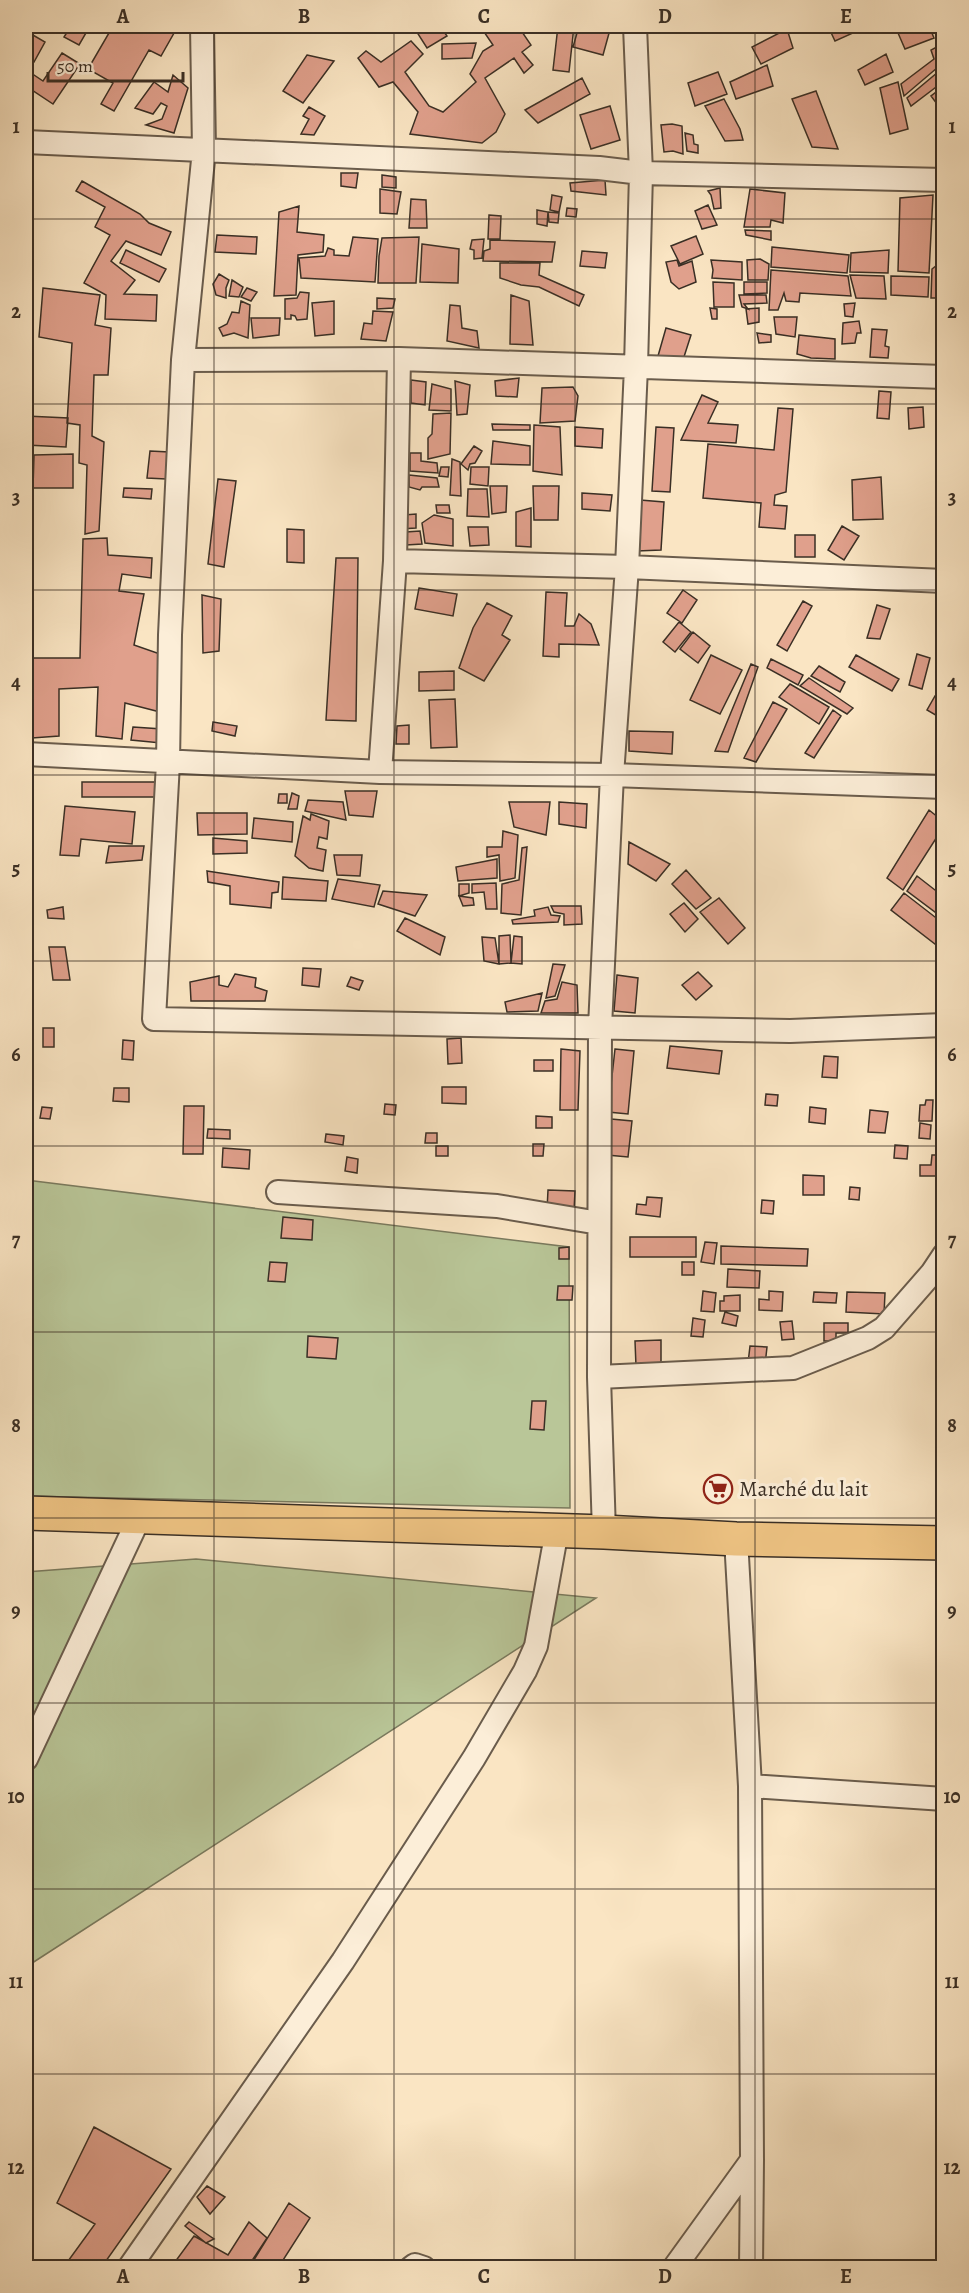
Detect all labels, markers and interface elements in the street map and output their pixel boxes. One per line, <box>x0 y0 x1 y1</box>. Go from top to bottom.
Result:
text: A <box>116 3 130 30</box>
text: B <box>298 3 310 30</box>
text: C <box>478 3 490 30</box>
text: D <box>658 3 672 30</box>
text: E <box>840 3 852 30</box>
scale bar <box>48 45 183 83</box>
text: 50 m <box>57 54 93 78</box>
text: 1 <box>12 113 20 140</box>
text: 1 <box>948 113 956 140</box>
text: 2 <box>11 298 21 325</box>
text: 2 <box>947 298 957 325</box>
text: 3 <box>12 484 20 511</box>
text: 3 <box>948 484 956 511</box>
text: 4 <box>11 669 21 696</box>
text: 4 <box>947 669 957 696</box>
text: 5 <box>12 855 20 882</box>
text: 5 <box>948 855 956 882</box>
text: 6 <box>11 1041 21 1068</box>
text: 6 <box>947 1041 957 1068</box>
text: 7 <box>12 1226 21 1253</box>
text: 7 <box>948 1226 957 1253</box>
text: 8 <box>11 1412 21 1439</box>
text: 8 <box>947 1412 957 1439</box>
supermarket icon: Marché du lait <box>702 1473 734 1505</box>
place label: Marché du lait <box>739 1474 868 1504</box>
text: 9 <box>11 1597 21 1624</box>
text: 9 <box>947 1597 957 1624</box>
text: 10 <box>7 1783 25 1810</box>
text: 10 <box>943 1783 961 1810</box>
text: 11 <box>9 1968 23 1995</box>
text: 11 <box>945 1968 959 1995</box>
text: 12 <box>8 2154 25 2181</box>
text: 12 <box>944 2154 961 2181</box>
text: A <box>116 2263 130 2290</box>
text: B <box>298 2263 310 2290</box>
text: C <box>478 2263 490 2290</box>
text: D <box>658 2263 672 2290</box>
text: E <box>840 2263 852 2290</box>

